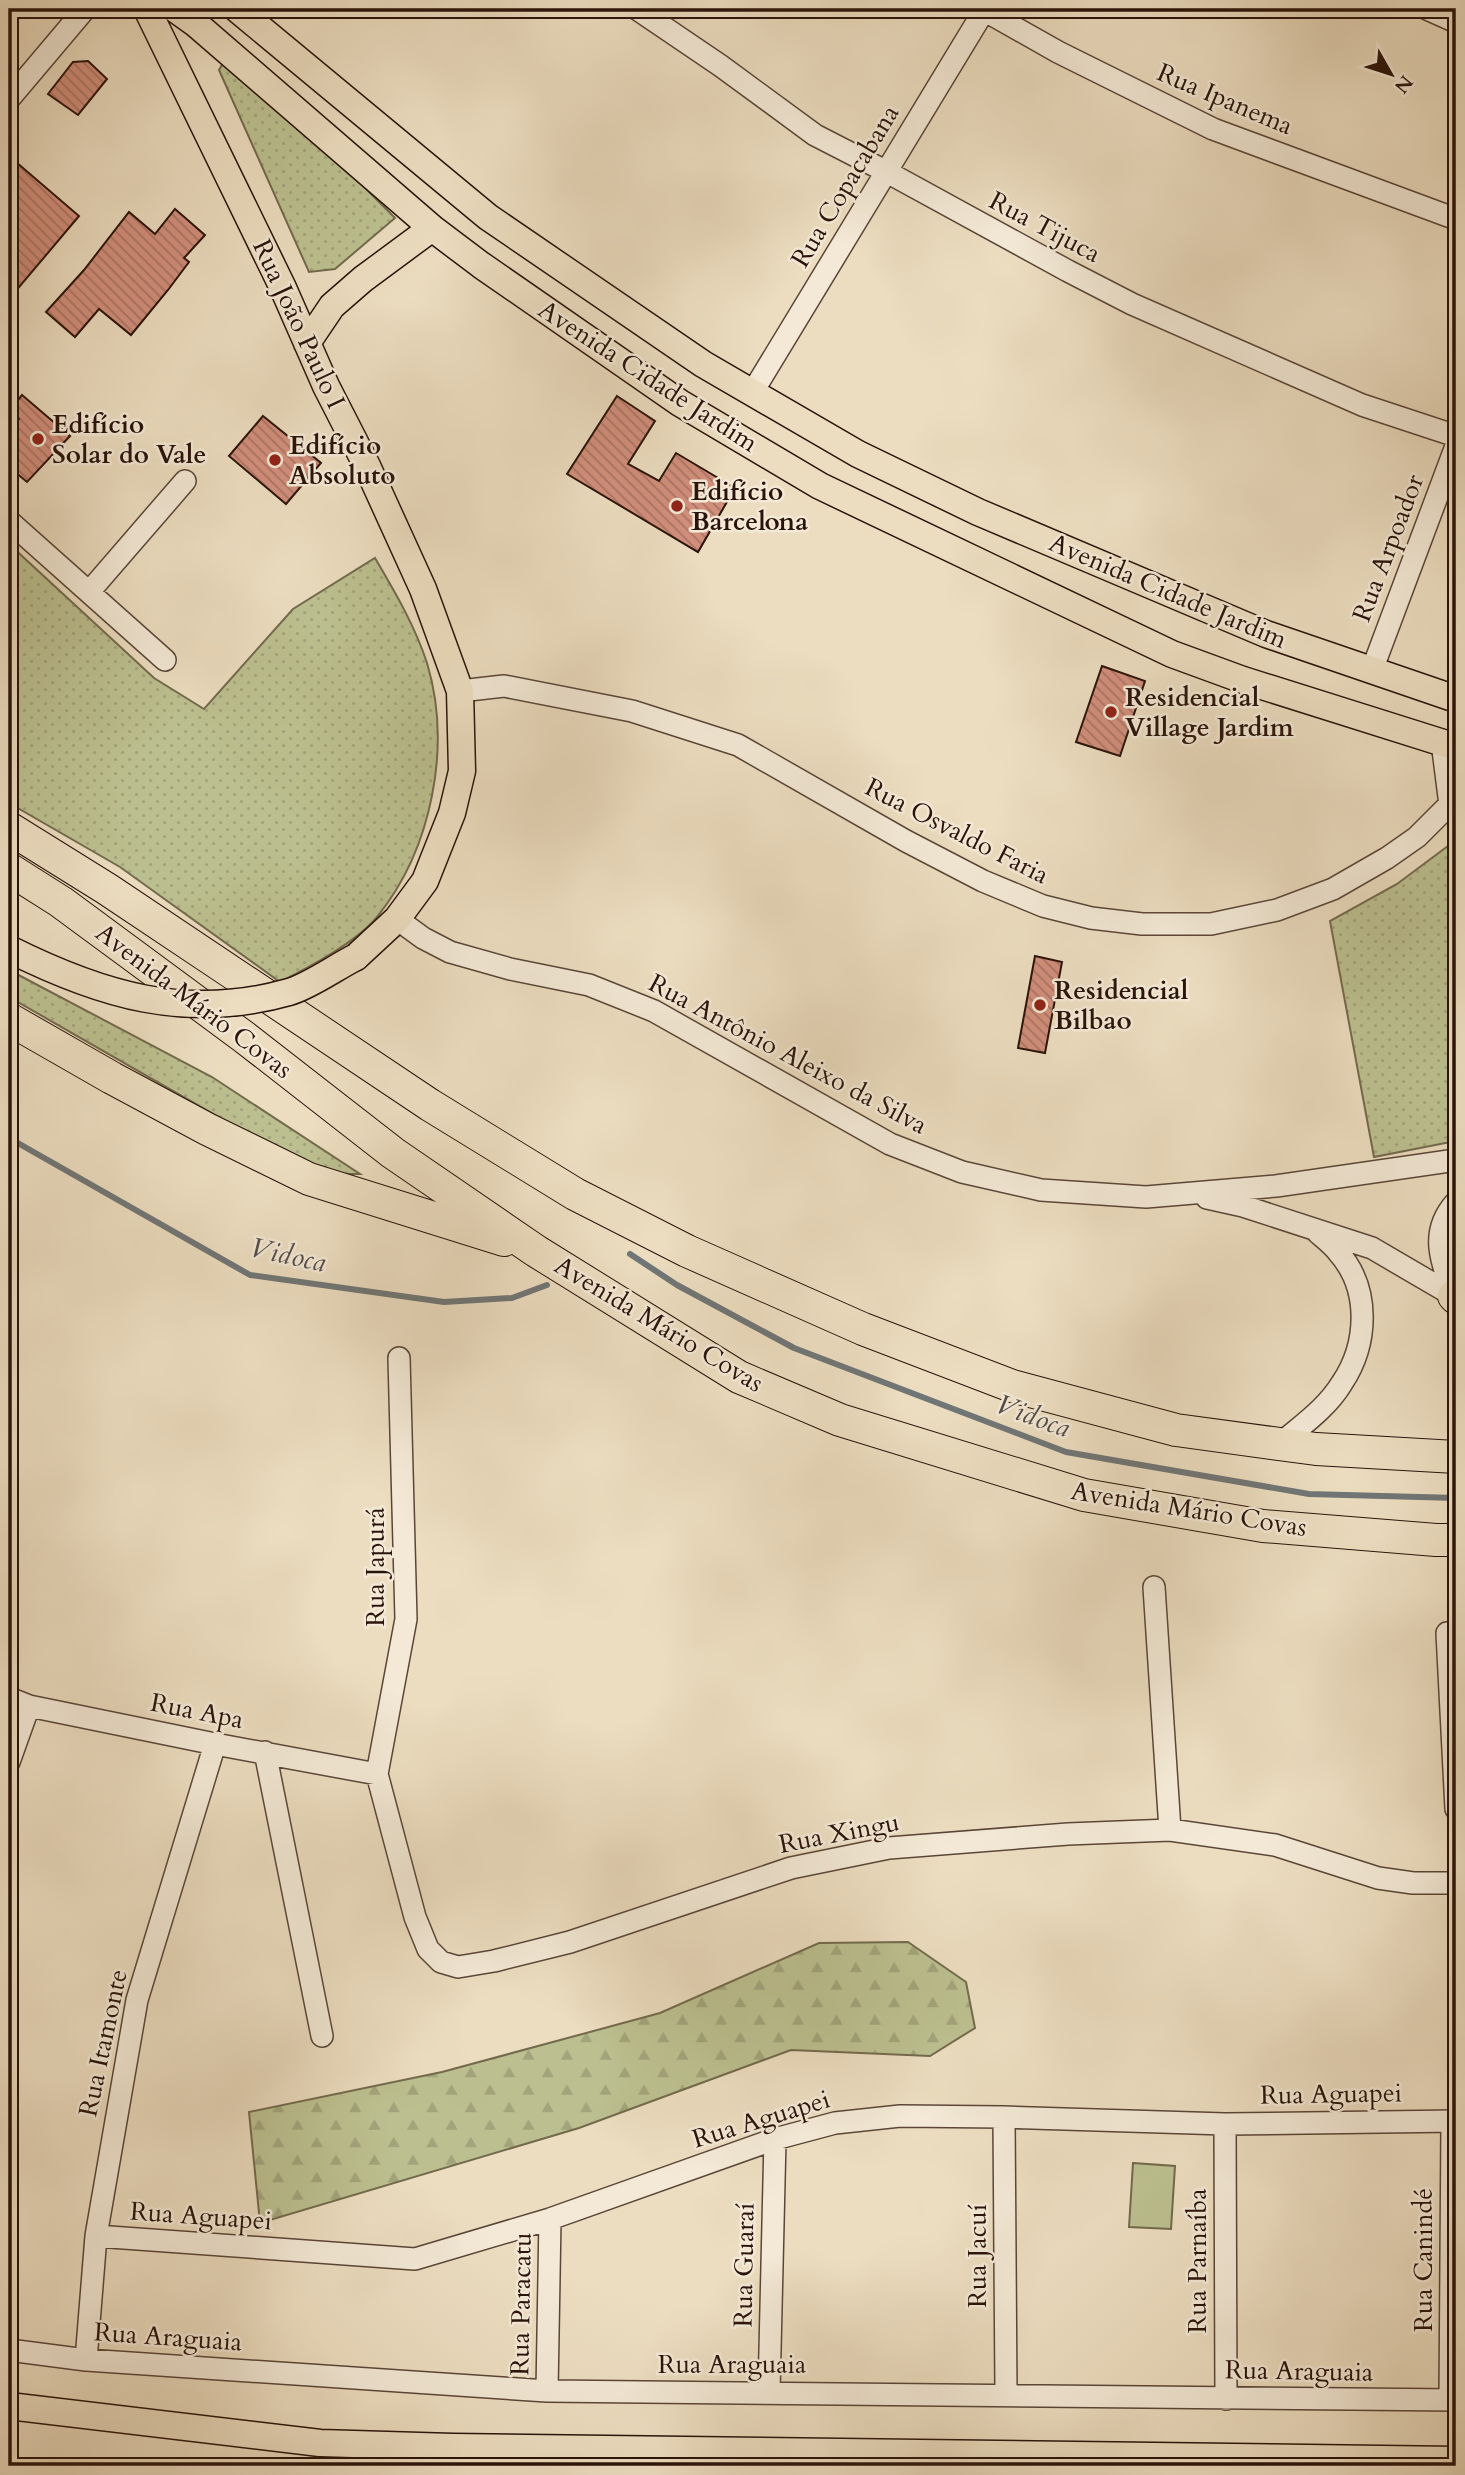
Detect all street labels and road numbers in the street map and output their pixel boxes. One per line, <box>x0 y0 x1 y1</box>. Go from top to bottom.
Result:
street label: Rua Ipanema <box>1152 55 1298 143</box>
street label: Rua Copacabana <box>783 98 907 274</box>
street label: Rua Tijuca <box>983 183 1107 271</box>
street label: Rua João Paulo I <box>244 234 354 414</box>
street label: Avenida Cidade Jardim <box>531 292 765 460</box>
street label: Rua Arpoador <box>1344 469 1432 627</box>
street label: Avenida Cidade Jardim <box>1044 525 1292 657</box>
street label: Rua Osvaldo Faria <box>859 770 1055 892</box>
street label: Avenida Mário Covas <box>88 915 300 1087</box>
street label: Rua Antônio Aleixo da Silva <box>643 966 933 1142</box>
street label: Avenida Mário Covas <box>548 1248 770 1400</box>
street label: Avenida Mário Covas <box>1069 1473 1309 1545</box>
street label: Rua Japurá <box>358 1507 393 1627</box>
street label: Rua Apa <box>147 1685 247 1737</box>
street label: Rua Xingu <box>776 1804 902 1862</box>
street label: Rua Itamonte <box>70 1966 136 2120</box>
street label: Rua Aguapei <box>1260 2075 1402 2113</box>
street label: Rua Aguapei <box>688 2081 834 2157</box>
street label: Rua Parnaíba <box>1180 2188 1215 2334</box>
street label: Rua Canindé <box>1406 2188 1441 2332</box>
street label: Rua Aguapei <box>129 2194 273 2238</box>
street label: Rua Guaraí <box>725 2202 763 2328</box>
street label: Rua Jacuí <box>960 2204 995 2308</box>
street label: Rua Paracatu <box>502 2232 540 2376</box>
street label: Rua Araguaia <box>93 2314 243 2360</box>
street label: Rua Araguaia <box>658 2347 806 2382</box>
street label: Rua Araguaia <box>1225 2352 1373 2390</box>

